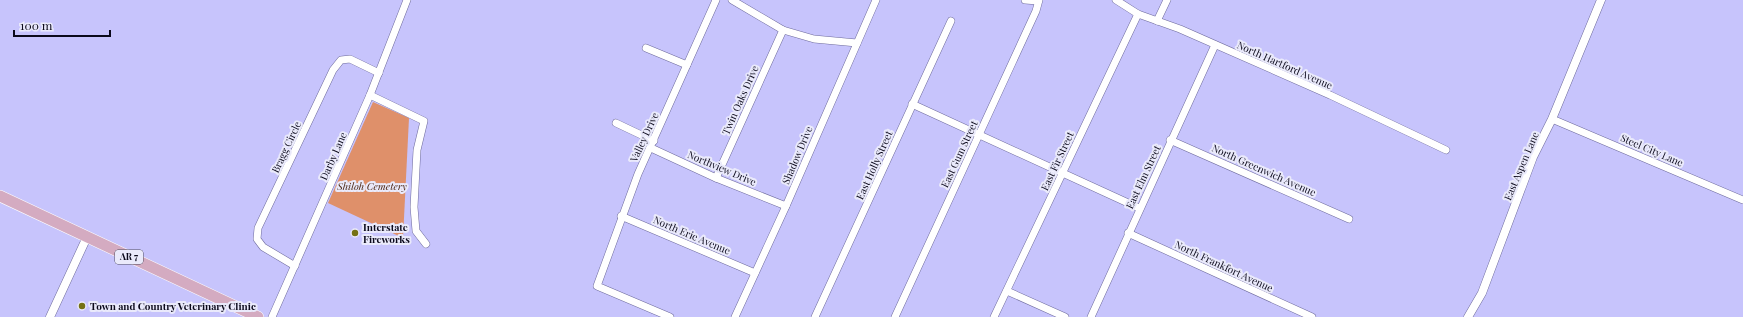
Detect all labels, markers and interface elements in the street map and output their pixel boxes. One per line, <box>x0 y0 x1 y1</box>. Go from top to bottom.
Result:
scale bar <box>14 12 110 38</box>
text: 100 m <box>20 17 53 33</box>
street label: North Hartford Avenue <box>1235 38 1335 92</box>
street label: Twin Oaks Drive <box>718 63 762 137</box>
street label: Valley Drive <box>626 110 662 165</box>
street label: East Gum Street <box>937 118 981 190</box>
street label: Bragg Circle <box>268 119 304 175</box>
street label: Shadow Drive <box>778 124 816 186</box>
street label: East Holly Street <box>853 128 896 202</box>
street label: East Fir Street <box>1037 129 1077 193</box>
street label: Darby Lane <box>316 130 350 182</box>
street label: East Aspen Lane <box>1500 130 1542 202</box>
street label: Steel City Lane <box>1618 130 1686 170</box>
street label: North Greenwich Avenue <box>1210 141 1318 199</box>
street label: East Elm Street <box>1122 143 1164 211</box>
street label: Northview Drive <box>685 147 759 189</box>
park label: Shiloh Cemetery <box>336 179 407 193</box>
street label: North Erie Avenue <box>651 212 733 258</box>
place label: Interstate Fireworks <box>363 220 410 246</box>
marker: Interstate Fireworks <box>350 228 360 238</box>
street label: North Frankfort Avenue <box>1173 237 1275 295</box>
road number: AR 7 <box>115 250 143 264</box>
place label: Town and Country Veterinary Clinic <box>90 299 256 313</box>
marker: Town and Country Veterinary Clinic <box>77 301 87 311</box>

